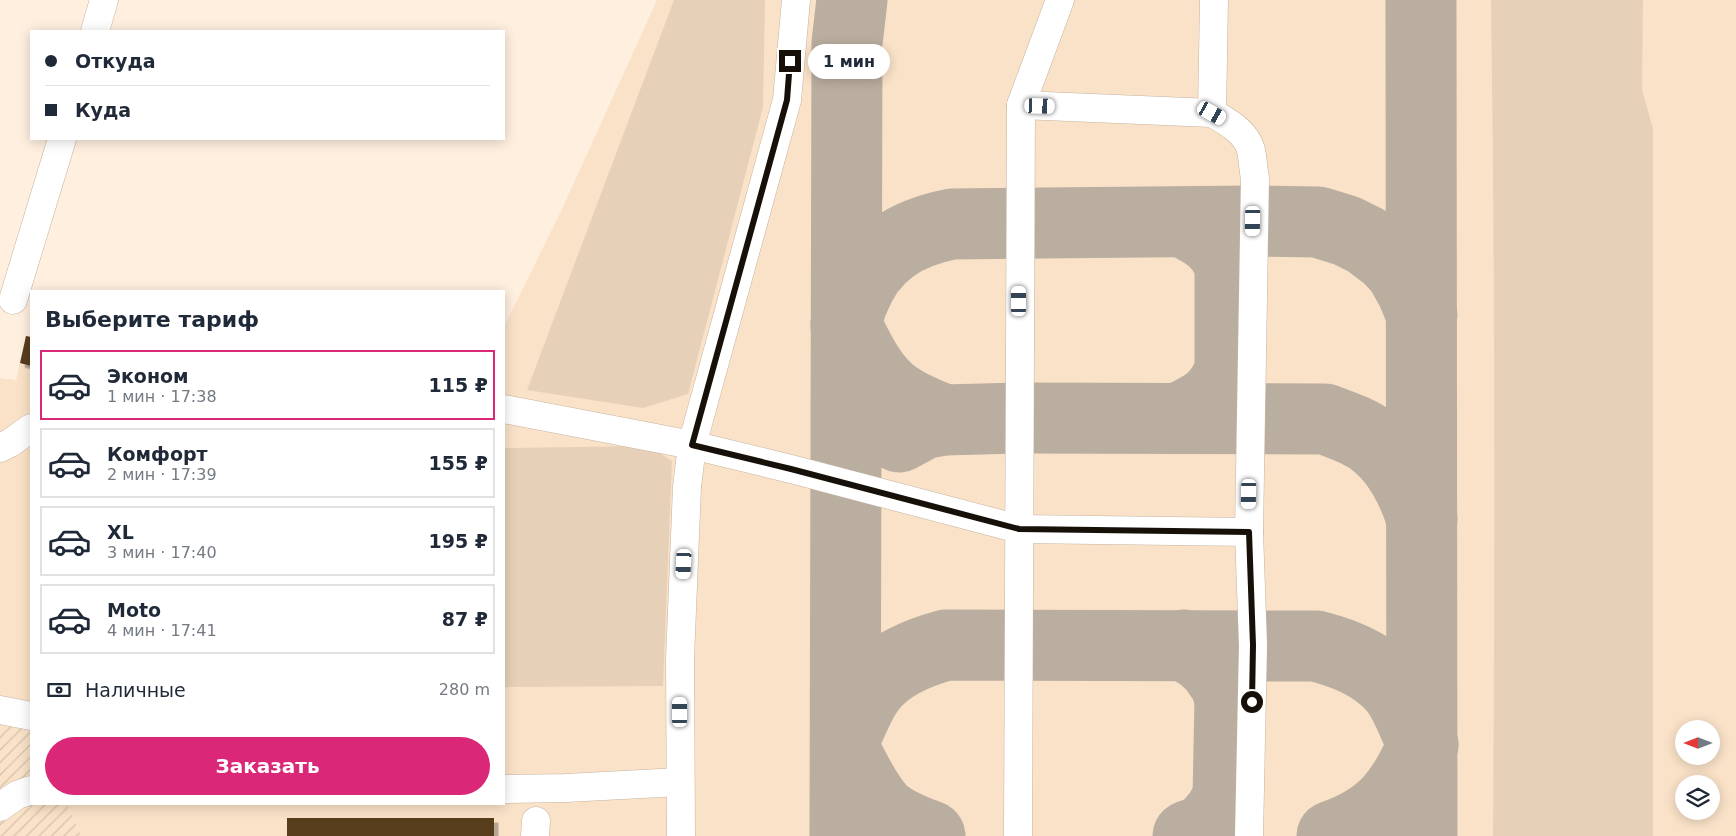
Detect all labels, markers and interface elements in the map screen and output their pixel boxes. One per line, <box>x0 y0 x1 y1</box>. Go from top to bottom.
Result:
callout: 1 мин <box>808 44 890 78</box>
text: Откуда <box>75 50 156 72</box>
route end <box>779 50 801 72</box>
text: 1 мин <box>823 52 875 71</box>
car <box>1024 98 1055 114</box>
text: Куда <box>75 99 131 121</box>
car <box>1195 99 1228 127</box>
car <box>1245 206 1260 236</box>
car <box>1011 286 1026 316</box>
text: Выберите тариф <box>45 307 259 332</box>
icon: car <box>47 363 92 408</box>
text: Эконом <box>107 365 189 387</box>
text: 115 ₽ <box>429 374 488 396</box>
text: 1 мин · 17:38 <box>107 387 217 406</box>
icon: car <box>47 441 92 486</box>
text: Комфорт <box>107 443 208 465</box>
text: 155 ₽ <box>429 452 488 474</box>
text: 2 мин · 17:39 <box>107 465 217 484</box>
car <box>1241 479 1256 509</box>
icon: car <box>47 519 92 564</box>
text: XL <box>107 521 134 543</box>
text: 195 ₽ <box>429 530 488 552</box>
text: 3 мин · 17:40 <box>107 543 217 562</box>
car <box>675 549 692 579</box>
icon: car <box>47 597 92 642</box>
text: Moto <box>107 599 161 621</box>
text: 87 ₽ <box>442 608 488 630</box>
text: 4 мин · 17:41 <box>107 621 217 640</box>
icon: cash <box>45 676 73 704</box>
text: Наличные <box>85 679 186 701</box>
text: 280 m <box>439 680 490 699</box>
route start <box>1241 691 1263 713</box>
car <box>672 697 687 727</box>
north arrow <box>1675 720 1720 765</box>
map controls <box>1675 720 1720 820</box>
button: Заказать <box>45 737 490 795</box>
button: layers <box>1675 775 1720 820</box>

